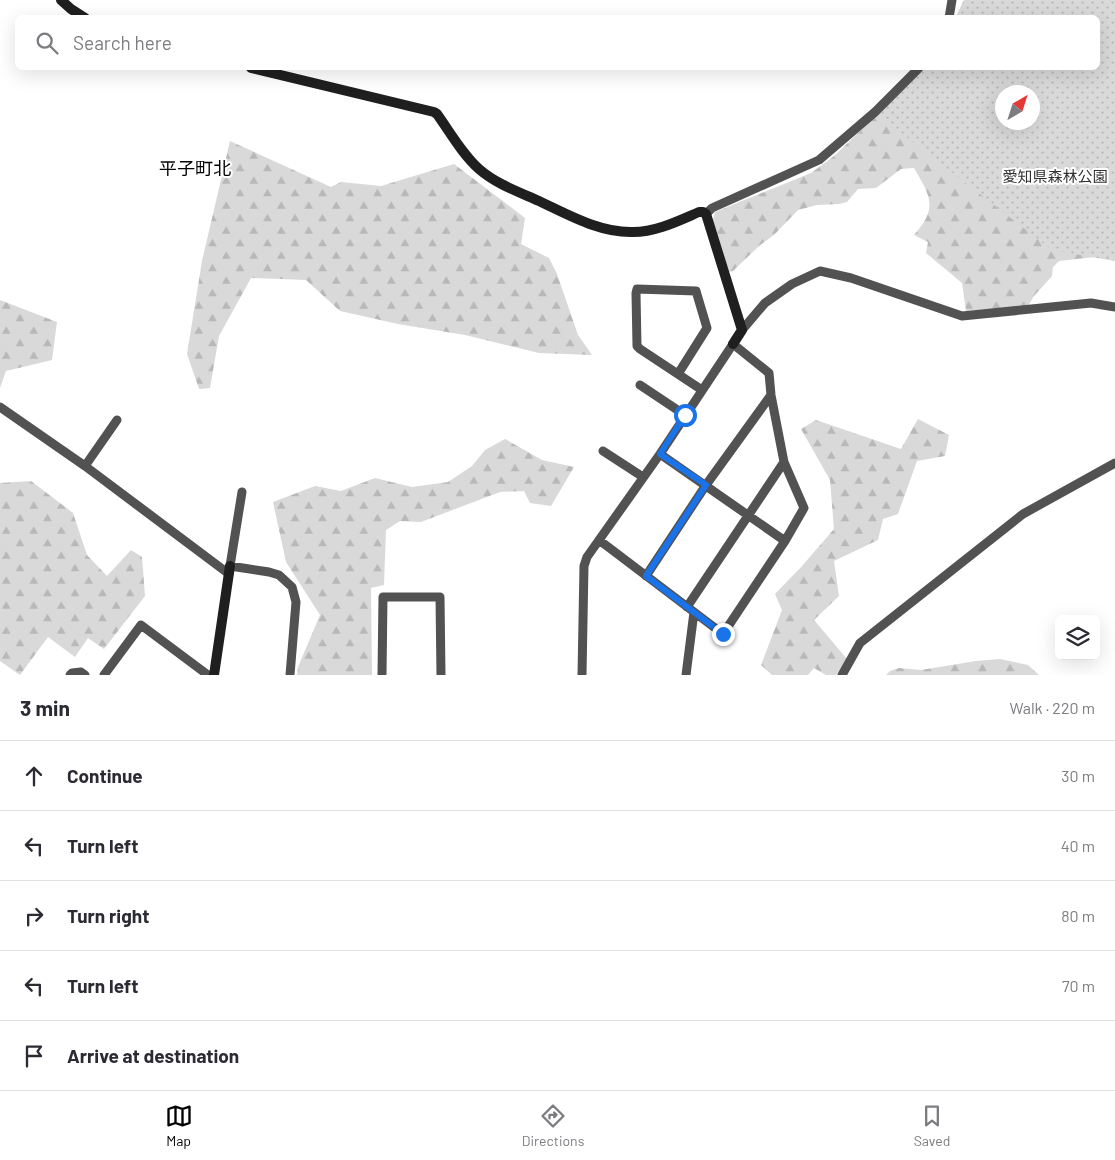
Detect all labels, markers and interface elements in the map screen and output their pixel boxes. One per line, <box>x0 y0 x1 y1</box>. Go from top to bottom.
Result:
search box <box>15 15 1100 70</box>
icon: search <box>33 29 61 57</box>
text: Search here <box>73 31 172 54</box>
north arrow <box>995 85 1040 130</box>
district label: 平子町北 <box>159 157 231 179</box>
park label: 愛知県森林公園 <box>1002 167 1108 185</box>
route start <box>674 404 697 427</box>
map controls <box>1055 615 1100 660</box>
button: layers <box>1055 615 1100 660</box>
route end <box>712 623 735 646</box>
text: 3 min <box>20 695 70 720</box>
text: Walk · 220 m <box>1009 698 1095 717</box>
icon: ahead <box>20 762 48 790</box>
text: Continue <box>67 764 143 787</box>
text: 30 m <box>1061 766 1095 785</box>
icon: left <box>20 832 48 860</box>
text: Turn left <box>67 834 138 857</box>
text: 40 m <box>1061 836 1095 855</box>
icon: right <box>20 902 48 930</box>
text: Turn right <box>67 904 149 927</box>
text: 80 m <box>1061 906 1095 925</box>
icon: left <box>20 972 48 1000</box>
text: Turn left <box>67 974 138 997</box>
text: 70 m <box>1062 976 1095 995</box>
icon: arrive <box>20 1042 48 1070</box>
text: Arrive at destination <box>67 1044 239 1067</box>
tab: Map <box>165 1102 193 1149</box>
tab: Directions <box>522 1102 584 1149</box>
tab: Saved <box>914 1102 950 1149</box>

